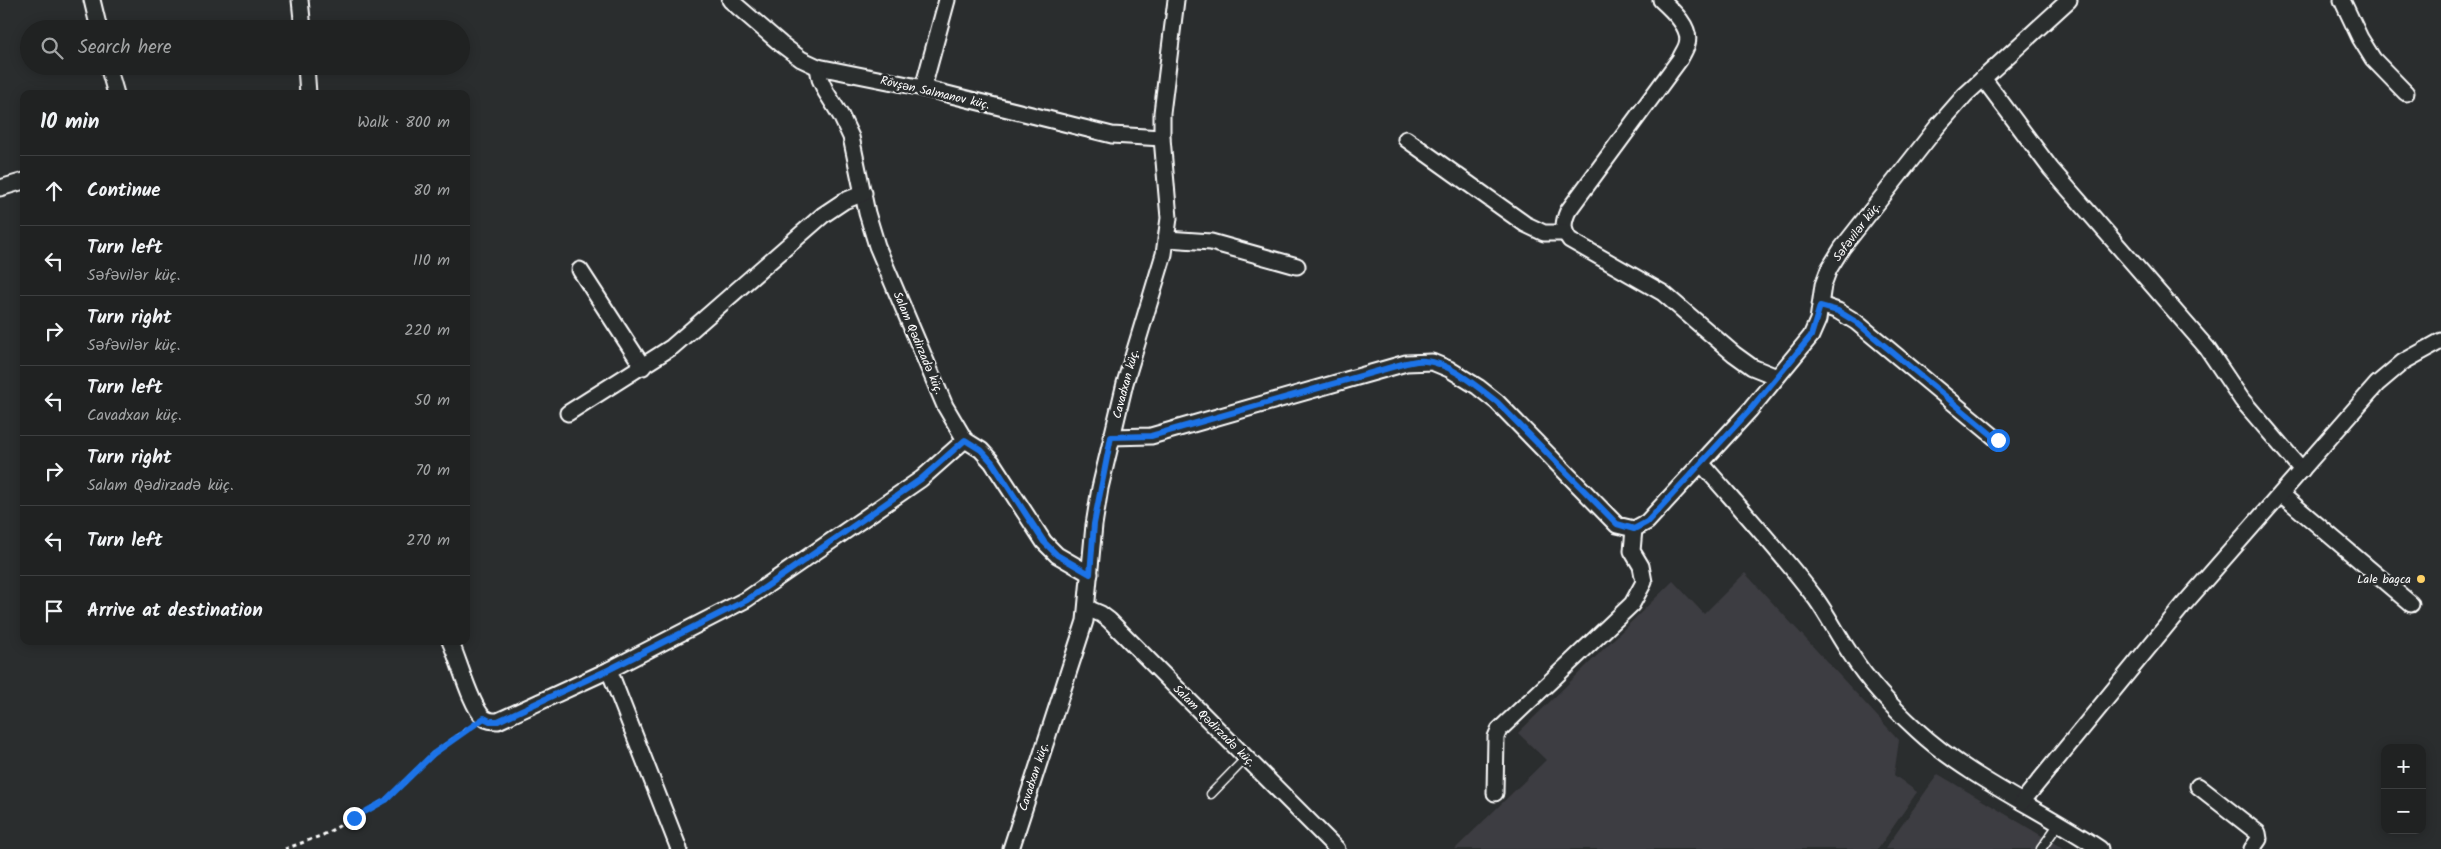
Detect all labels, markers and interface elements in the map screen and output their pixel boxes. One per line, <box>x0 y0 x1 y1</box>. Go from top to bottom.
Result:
search box <box>20 20 470 75</box>
text: Search here <box>78 33 172 63</box>
icon: search <box>38 34 66 62</box>
street label: Rövşən Salmanov küç. <box>878 71 992 115</box>
text: 10 min <box>40 106 100 139</box>
text: Walk · 800 m <box>357 110 450 135</box>
text: Continue <box>87 176 160 206</box>
icon: ahead <box>40 177 68 205</box>
text: 80 m <box>413 178 450 203</box>
street label: Səfəvilər küç. <box>1828 198 1886 266</box>
text: Turn left <box>87 233 162 263</box>
icon: left <box>40 247 68 275</box>
text: 110 m <box>413 248 450 273</box>
text: Səfəvilər küç. <box>87 263 181 288</box>
street label: Salam Qədirzadə küç. <box>888 289 948 398</box>
text: Turn right <box>87 303 172 333</box>
icon: right <box>40 317 68 345</box>
text: 220 m <box>404 318 450 343</box>
text: Səfəvilər küç. <box>87 333 181 358</box>
street label: Cavadxan küç. <box>1108 347 1144 421</box>
text: Turn left <box>87 373 162 403</box>
icon: left <box>40 387 68 415</box>
text: 50 m <box>414 388 450 413</box>
text: Cavadxan küç. <box>87 403 182 428</box>
route start <box>1987 429 2010 452</box>
text: Turn right <box>87 443 172 473</box>
icon: right <box>40 457 68 485</box>
text: 70 m <box>415 458 450 483</box>
text: Salam Qədirzadə küç. <box>87 473 234 498</box>
text: Turn left <box>87 526 162 556</box>
icon: left <box>40 527 68 555</box>
text: 270 m <box>406 528 450 553</box>
place label: Lale bagca <box>2357 570 2411 589</box>
marker: Lale bagca <box>2415 573 2427 585</box>
text: Arrive at destination <box>87 596 263 626</box>
icon: arrive <box>40 597 68 625</box>
street label: Salam Qədirzadə küç. <box>1168 680 1260 772</box>
street label: Cavadxan küç. <box>1014 740 1054 814</box>
map controls <box>2381 744 2426 834</box>
button: + <box>2381 744 2426 789</box>
button: − <box>2381 789 2426 834</box>
route end <box>343 807 366 830</box>

